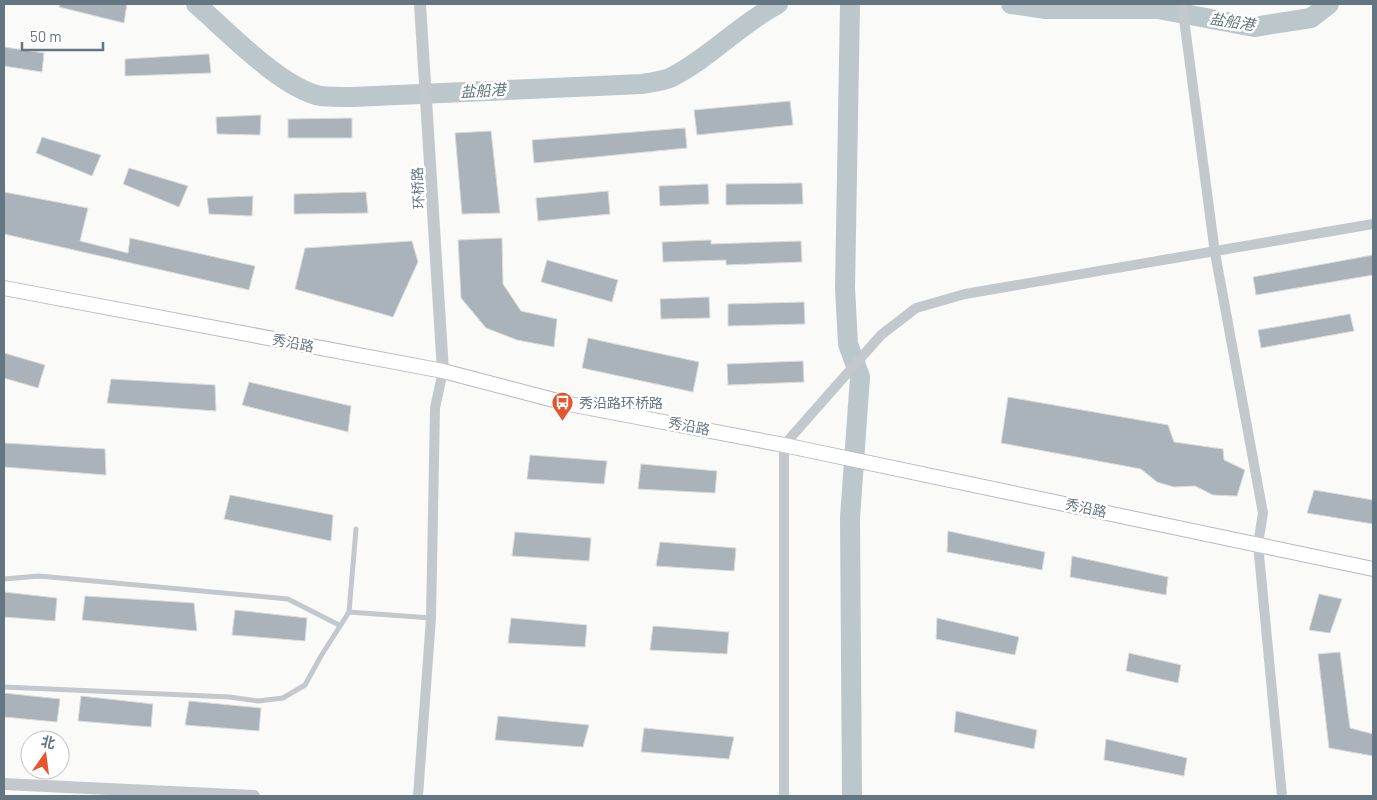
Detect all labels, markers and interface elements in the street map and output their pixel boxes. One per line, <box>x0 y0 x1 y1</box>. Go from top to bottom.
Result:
water label: 盐船港 <box>1209 9 1258 34</box>
scale bar <box>22 20 104 52</box>
text: 50 m <box>30 27 62 45</box>
water label: 盐船港 <box>460 80 508 100</box>
street label: 环桥路 <box>408 167 427 209</box>
street label: 秀沿路 <box>271 330 315 355</box>
bus stop icon: 秀沿路环桥路 <box>551 391 575 422</box>
place label: 秀沿路环桥路 <box>579 394 663 411</box>
street label: 秀沿路 <box>667 413 711 438</box>
street label: 秀沿路 <box>1064 495 1108 520</box>
north arrow <box>20 730 70 780</box>
text: 北 <box>39 732 57 752</box>

